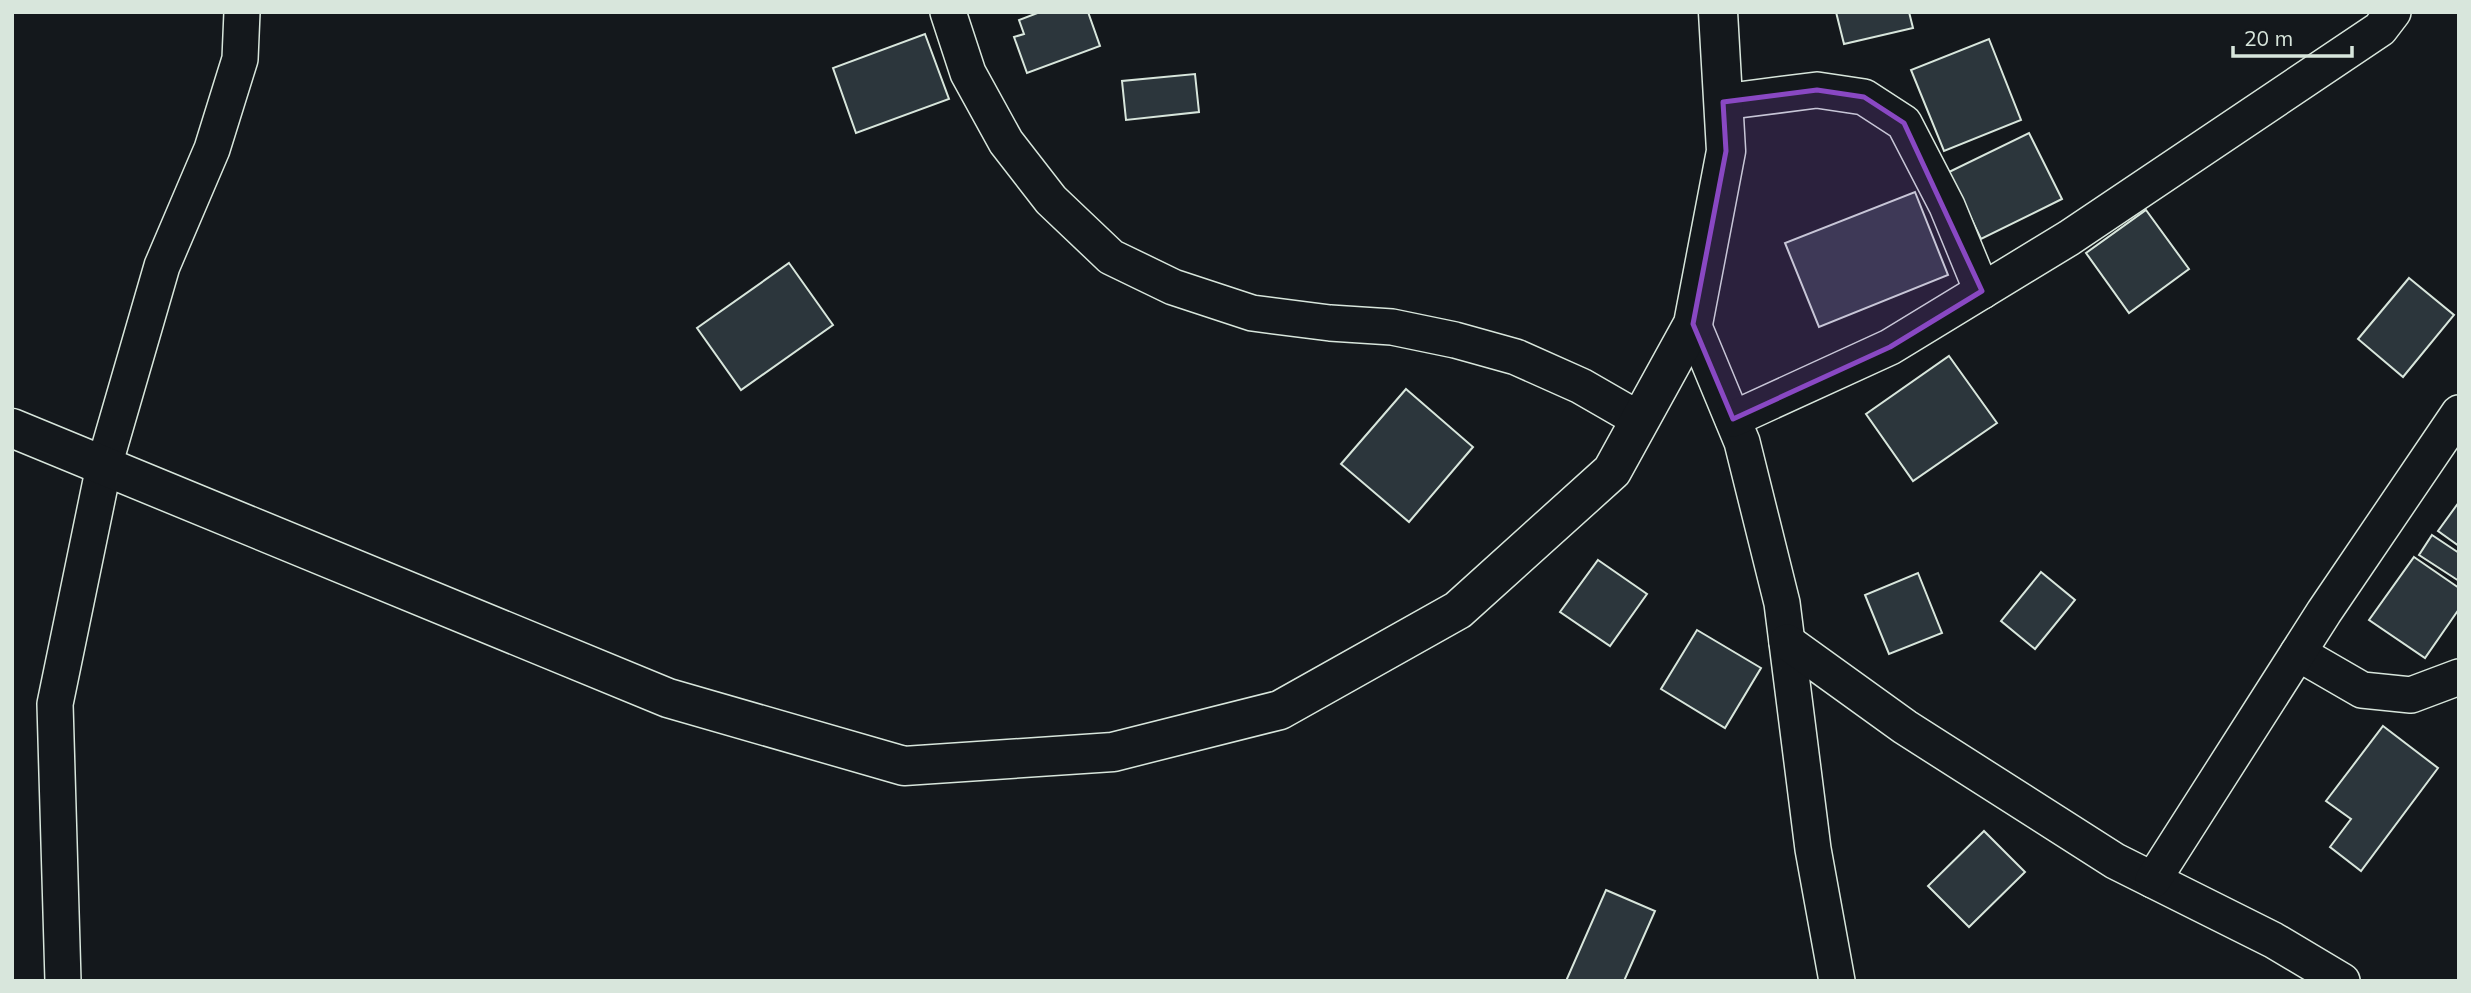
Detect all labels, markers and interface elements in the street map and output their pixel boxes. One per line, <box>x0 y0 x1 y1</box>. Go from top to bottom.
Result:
scale bar <box>2233 14 2352 58</box>
text: 20 m <box>2244 25 2293 51</box>

